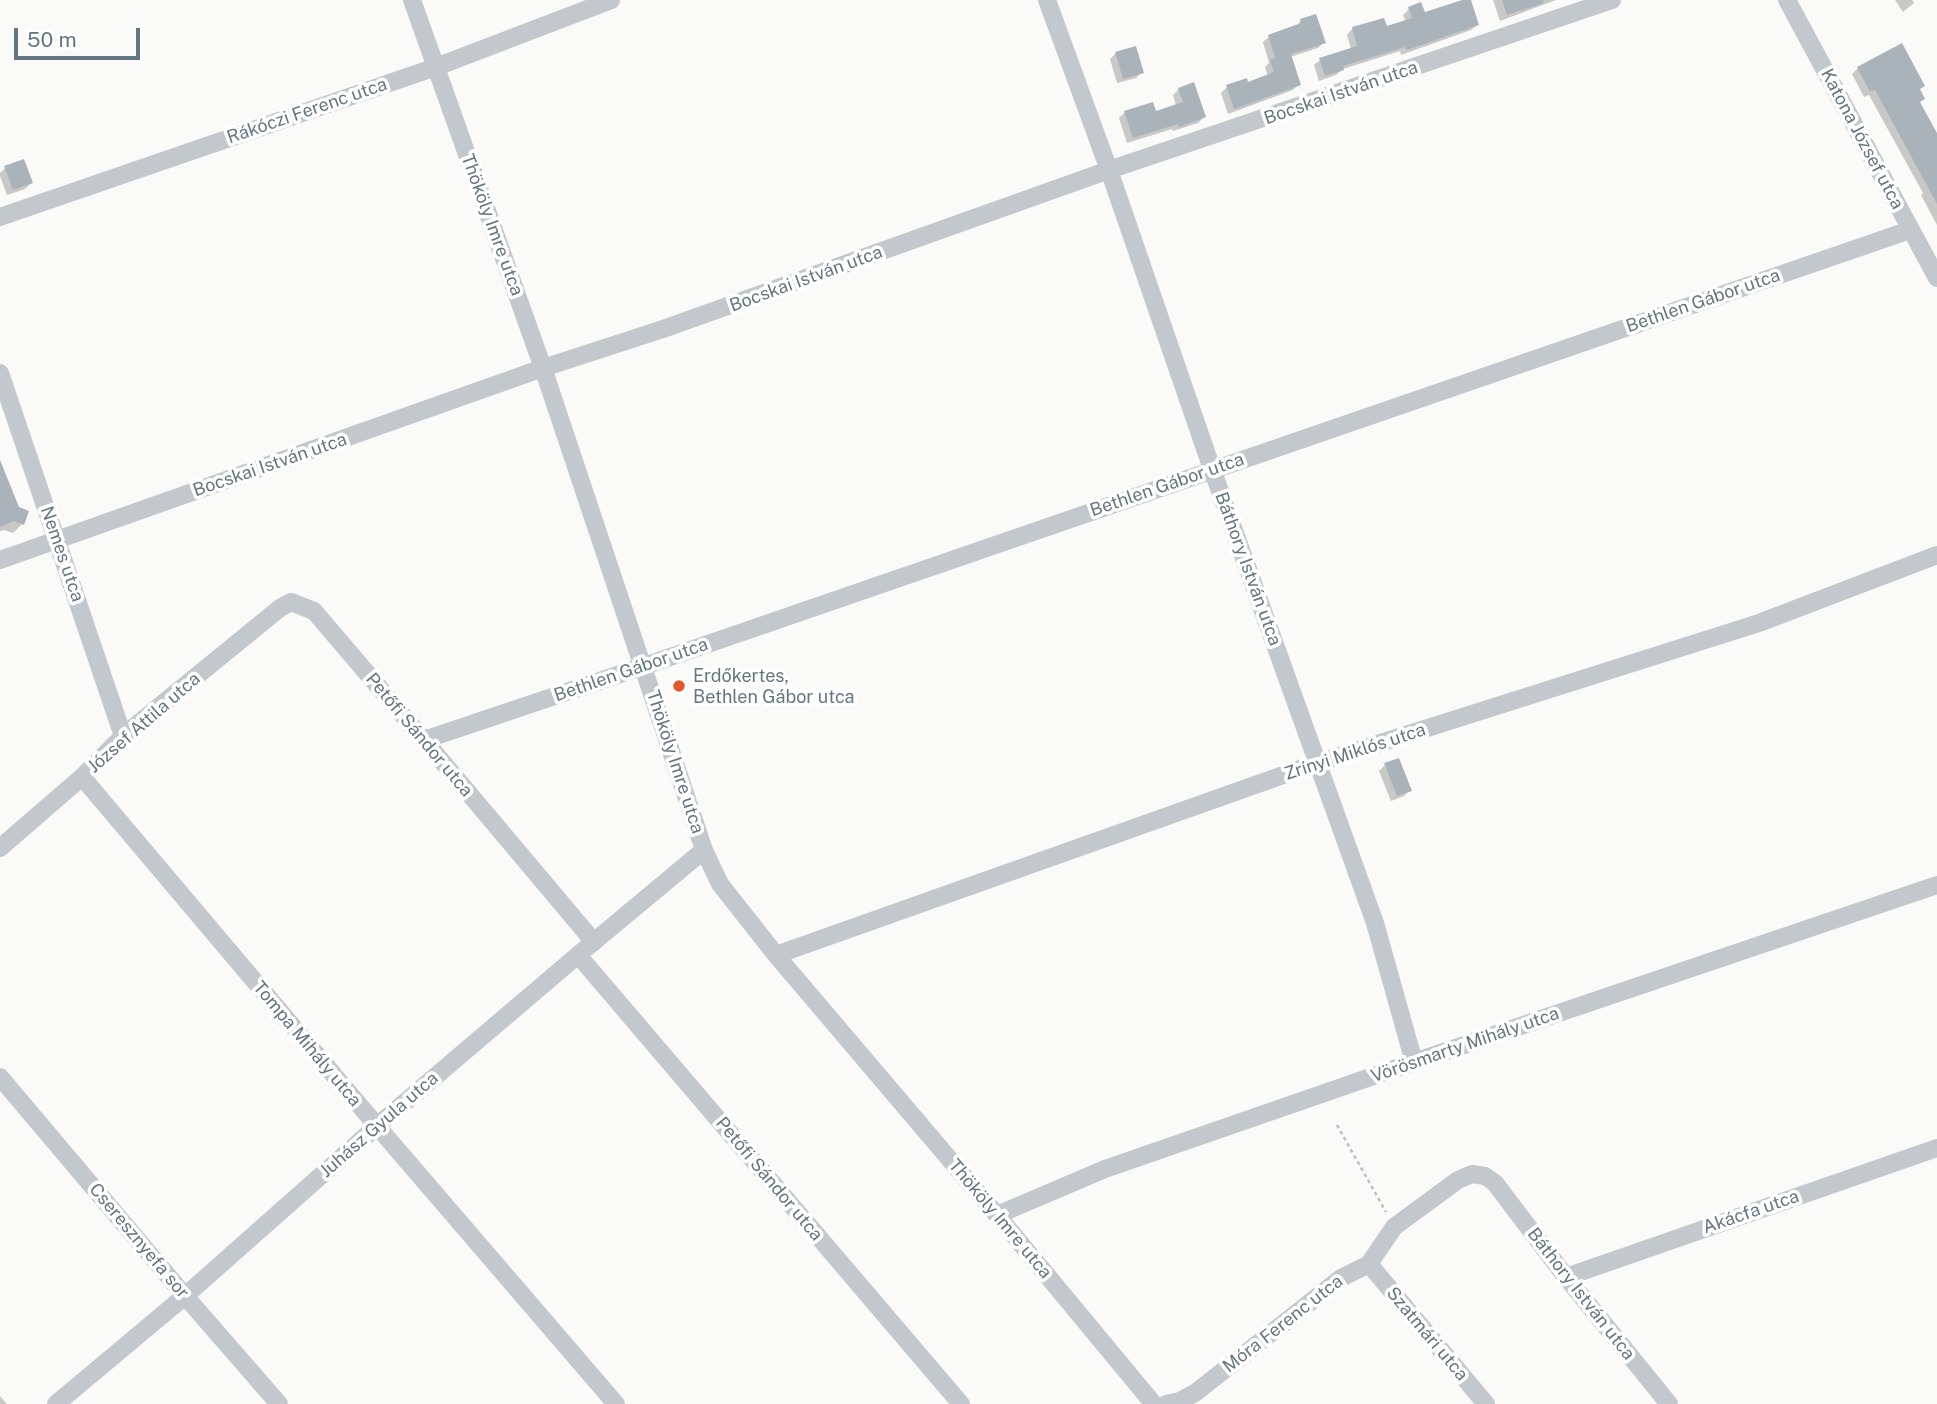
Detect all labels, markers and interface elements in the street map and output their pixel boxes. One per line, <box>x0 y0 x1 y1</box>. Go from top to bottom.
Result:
scale bar <box>18 14 144 58</box>
text: 50 m <box>27 27 77 52</box>
street label: Bocskai István utca <box>1261 57 1421 129</box>
street label: Katona József utca <box>1816 65 1908 213</box>
street label: Rákóczi Ferenc utca <box>224 73 390 149</box>
street label: Thököly Imre utca <box>456 151 528 299</box>
street label: Bocskai István utca <box>727 241 885 317</box>
street label: Bethlen Gábor utca <box>1623 264 1783 338</box>
street label: Bocskai István utca <box>190 429 350 501</box>
street label: Bethlen Gábor utca <box>1087 448 1247 522</box>
street label: Báthory István utca <box>1210 489 1286 649</box>
street label: Nemes utca <box>36 503 88 605</box>
street label: Bethlen Gábor utca <box>551 633 711 707</box>
place label: Erdőkertes, Bethlen Gábor utca <box>693 665 855 708</box>
street label: József Attila utca <box>83 668 205 778</box>
street label: Petőfi Sándor utca <box>361 669 477 801</box>
marker: Erdőkertes, Bethlen Gábor utca <box>671 678 687 694</box>
street label: Thököly Imre utca <box>642 688 708 836</box>
street label: Zrínyi Miklós utca <box>1282 719 1428 785</box>
street label: Tompa Mihály utca <box>248 977 366 1111</box>
street label: Vörösmarty Mihály utca <box>1368 1003 1562 1087</box>
street label: Juhász Gyula utca <box>315 1068 443 1182</box>
street label: Petőfi Sándor utca <box>711 1113 827 1245</box>
street label: Thököly Imre utca <box>944 1155 1056 1283</box>
street label: Cseresznyefa sor <box>85 1179 193 1303</box>
street label: Akácfa utca <box>1700 1185 1802 1239</box>
street label: Báthory István utca <box>1523 1224 1639 1364</box>
street label: Móra Ferenc utca <box>1219 1271 1347 1377</box>
street label: Szatmári utca <box>1382 1283 1472 1385</box>

